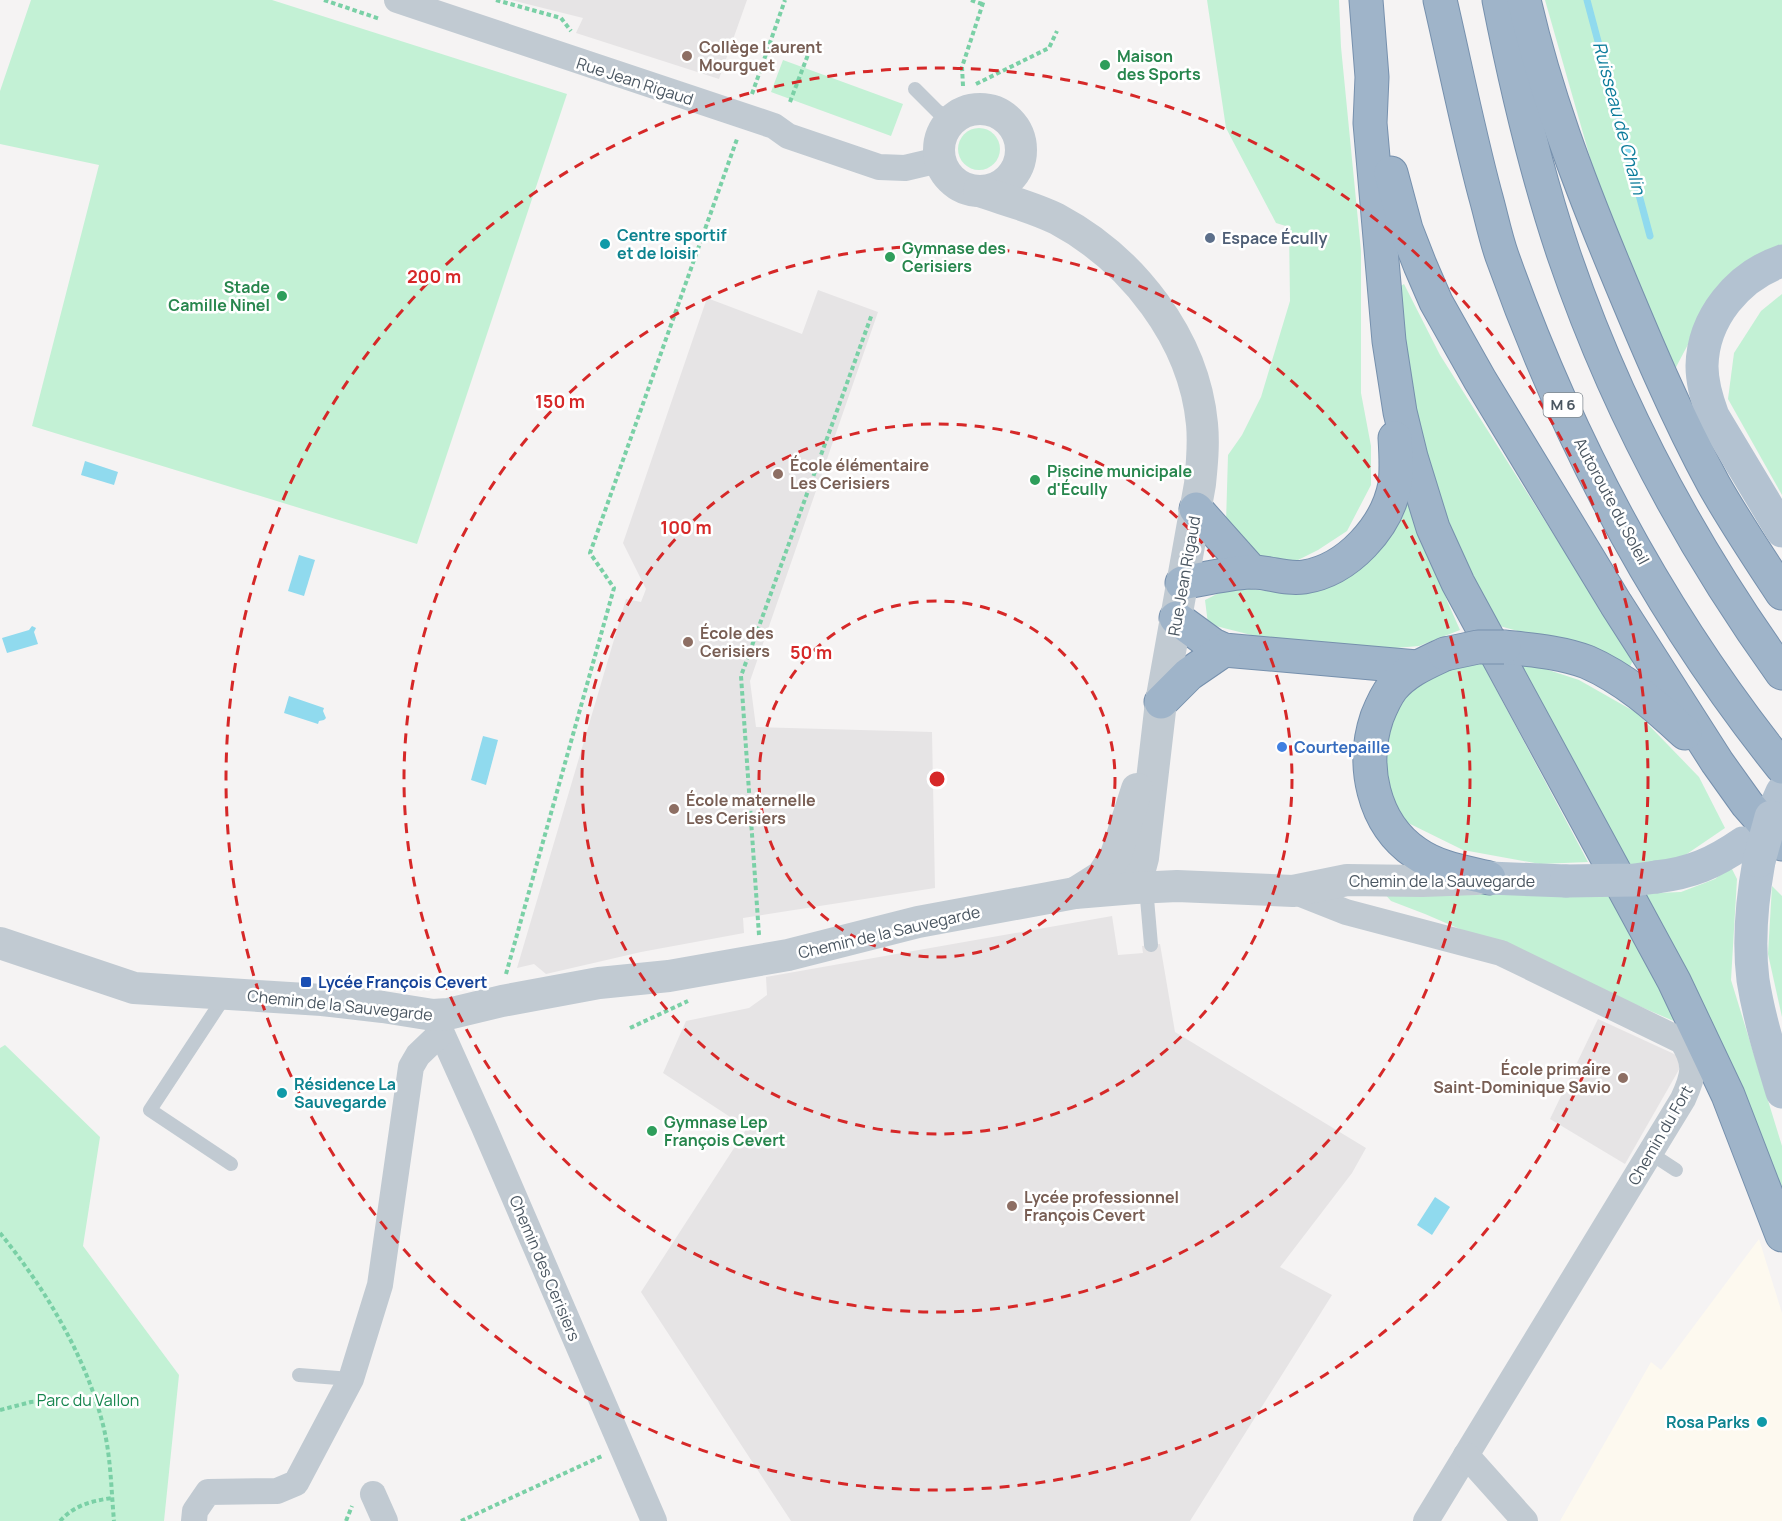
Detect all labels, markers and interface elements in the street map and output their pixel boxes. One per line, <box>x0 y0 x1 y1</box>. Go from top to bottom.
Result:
place label: Collège Laurent Mourguet <box>699 36 822 76</box>
water label: Ruisseau de Chalin <box>1588 39 1652 198</box>
place label: Maison des Sports <box>1117 45 1201 85</box>
marker: Collège Laurent Mourguet <box>680 49 694 63</box>
street label: Rue Jean Rigaud <box>574 52 696 110</box>
marker: Maison des Sports <box>1098 58 1112 72</box>
place label: Centre sportif et de loisir <box>617 224 726 264</box>
place label: Espace Écully <box>1222 227 1327 249</box>
marker: Espace Écully <box>1203 231 1217 245</box>
marker: Centre sportif et de loisir <box>598 237 612 251</box>
place label: Gymnase des Cerisiers <box>902 237 1006 277</box>
marker: Gymnase des Cerisiers <box>883 250 897 264</box>
text: 200 m <box>407 264 461 288</box>
place label: Stade Camille Ninel <box>168 276 270 316</box>
marker: Stade Camille Ninel <box>275 289 289 303</box>
text: 150 m <box>535 389 585 413</box>
road number: M 6 <box>1544 393 1582 417</box>
street label: Autoroute du Soleil <box>1569 434 1655 568</box>
place label: École élémentaire Les Cerisiers <box>790 454 930 494</box>
place label: Piscine municipale d'Écully <box>1047 460 1192 500</box>
marker: École élémentaire Les Cerisiers <box>771 467 785 481</box>
marker: Piscine municipale d'Écully <box>1028 473 1042 487</box>
street label: Rue Jean Rigaud <box>1163 514 1205 638</box>
text: 100 m <box>660 515 712 539</box>
place label: École des Cerisiers <box>700 622 774 662</box>
marker: École des Cerisiers <box>681 635 695 649</box>
text: 50 m <box>790 640 832 664</box>
place label: Courtepaille <box>1294 736 1391 758</box>
marker: Courtepaille <box>1275 740 1289 754</box>
centre of rings <box>927 769 947 789</box>
place label: École maternelle Les Cerisiers <box>686 789 816 829</box>
marker: École maternelle Les Cerisiers <box>667 802 681 816</box>
street label: Chemin de la Sauvegarde <box>1349 870 1535 892</box>
street label: Chemin de la Sauvegarde <box>796 900 982 964</box>
place label: Lycée François Cevert <box>318 971 488 993</box>
marker: Lycée François Cevert <box>299 975 313 989</box>
street label: Chemin de la Sauvegarde <box>246 984 434 1026</box>
place label: École primaire Saint-Dominique Savio <box>1433 1058 1611 1098</box>
marker: École primaire Saint-Dominique Savio <box>1616 1071 1630 1085</box>
place label: Résidence La Sauvegarde <box>294 1073 396 1113</box>
street label: Chemin du Fort <box>1623 1081 1697 1189</box>
marker: Résidence La Sauvegarde <box>275 1086 289 1100</box>
place label: Gymnase Lep François Cevert <box>664 1111 786 1151</box>
marker: Gymnase Lep François Cevert <box>645 1124 659 1138</box>
place label: Lycée professionnel François Cevert <box>1024 1186 1179 1226</box>
street label: Chemin des Cerisiers <box>504 1192 586 1344</box>
marker: Lycée professionnel François Cevert <box>1005 1199 1019 1213</box>
park label: Parc du Vallon <box>37 1389 139 1411</box>
place label: Rosa Parks <box>1666 1411 1750 1433</box>
marker: Rosa Parks <box>1755 1415 1769 1429</box>

